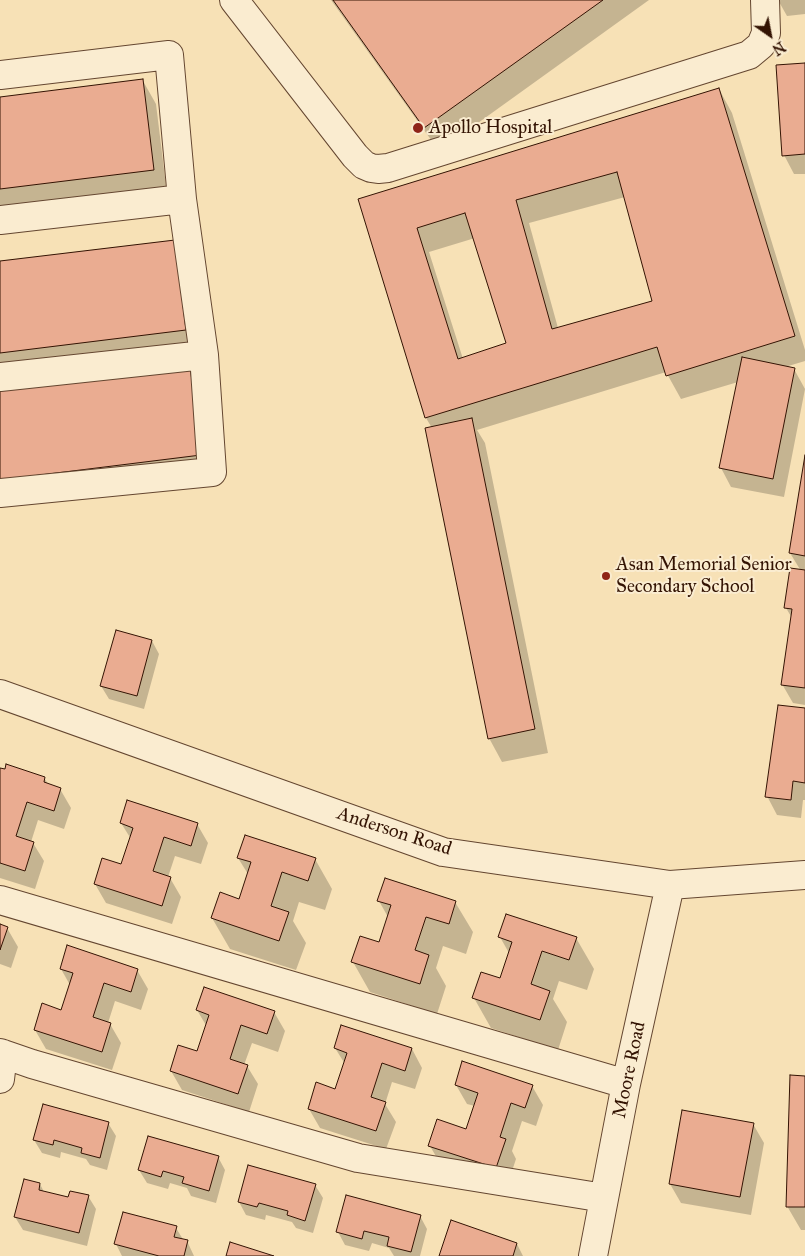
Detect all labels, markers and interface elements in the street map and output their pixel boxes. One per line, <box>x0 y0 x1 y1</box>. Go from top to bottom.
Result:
north arrow <box>745 10 795 60</box>
text: N <box>769 38 788 58</box>
place label: Apollo Hospital <box>429 117 552 139</box>
marker: Apollo Hospital <box>411 121 425 135</box>
place label: Asan Memorial Senior Secondary School <box>616 554 792 598</box>
marker: Asan Memorial Senior Secondary School <box>600 570 612 582</box>
street label: Anderson Road <box>334 803 454 861</box>
street label: Moore Road <box>609 1020 651 1120</box>

